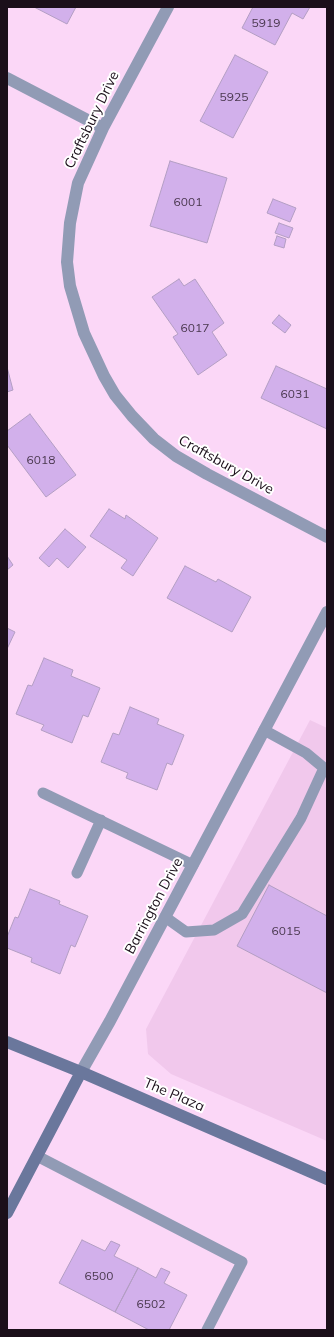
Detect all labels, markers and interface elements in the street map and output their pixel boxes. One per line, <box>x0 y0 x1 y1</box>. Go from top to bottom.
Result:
house number: 5919 <box>252 16 280 30</box>
street label: Craftsbury Drive <box>61 69 123 171</box>
house number: 5925 <box>220 90 248 104</box>
house number: 6001 <box>174 195 202 209</box>
house number: 6017 <box>181 321 209 335</box>
house number: 6031 <box>281 387 309 401</box>
street label: Craftsbury Drive <box>176 432 276 498</box>
house number: 6018 <box>27 453 55 467</box>
street label: Barrington Drive <box>122 855 186 957</box>
house number: 6015 <box>272 924 300 938</box>
street label: The Plaza <box>141 1075 207 1115</box>
house number: 6500 <box>85 1269 113 1283</box>
house number: 6502 <box>137 1297 165 1311</box>

